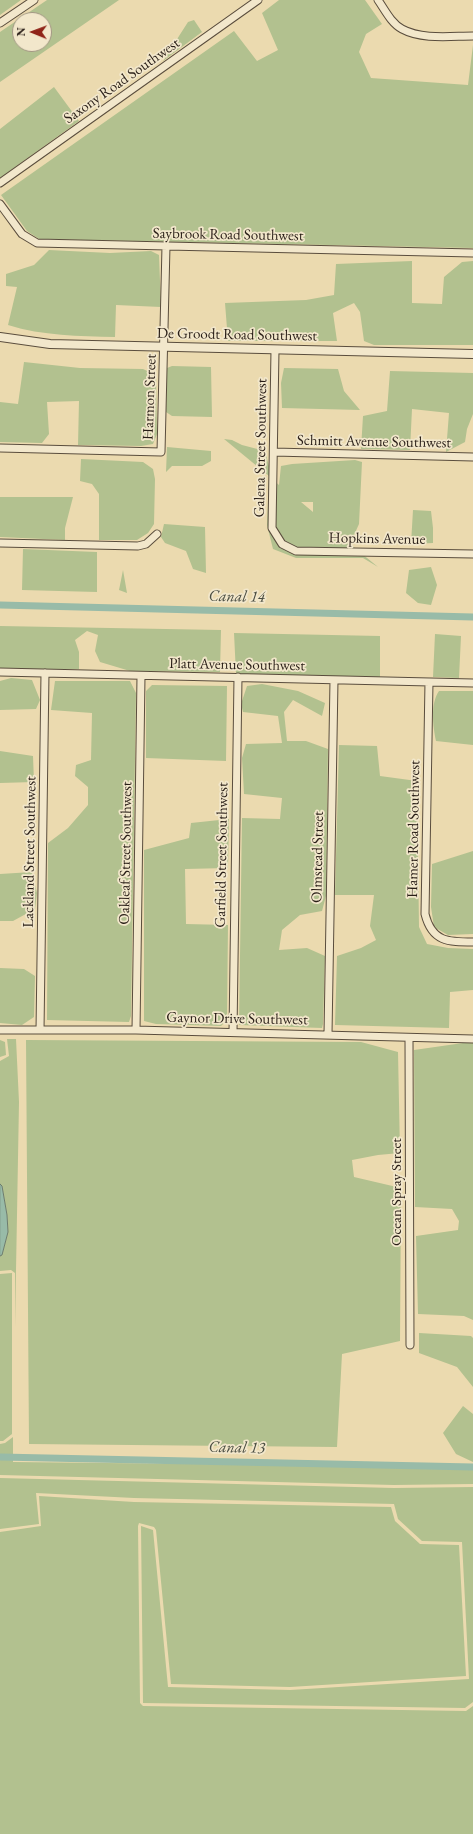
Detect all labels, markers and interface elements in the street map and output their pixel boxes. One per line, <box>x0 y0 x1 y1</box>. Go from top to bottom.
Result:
north arrow <box>12 12 52 52</box>
text: N <box>14 27 28 36</box>
street label: Saxony Road Southwest <box>61 34 183 128</box>
street label: Saybrook Road Southwest <box>152 225 304 245</box>
street label: De Groodt Road Southwest <box>157 325 317 345</box>
street label: Harmon Street <box>140 354 160 440</box>
street label: Galena Street Southwest <box>251 378 271 518</box>
street label: Schmitt Avenue Southwest <box>297 432 451 452</box>
street label: Hopkins Avenue <box>329 529 425 549</box>
water label: Canal 14 <box>208 587 266 607</box>
street label: Platt Avenue Southwest <box>169 655 305 675</box>
street label: Hamer Road Southwest <box>404 760 424 898</box>
street label: Lackland Street Southwest <box>20 776 40 928</box>
street label: Oakleaf Street Southwest <box>116 781 136 925</box>
street label: Garfield Street Southwest <box>212 782 232 928</box>
street label: Olmstead Street <box>308 811 328 903</box>
street label: Gaynor Drive Southwest <box>166 1009 308 1029</box>
street label: Ocean Spray Street <box>388 1138 406 1246</box>
water label: Canal 13 <box>208 1438 266 1458</box>

